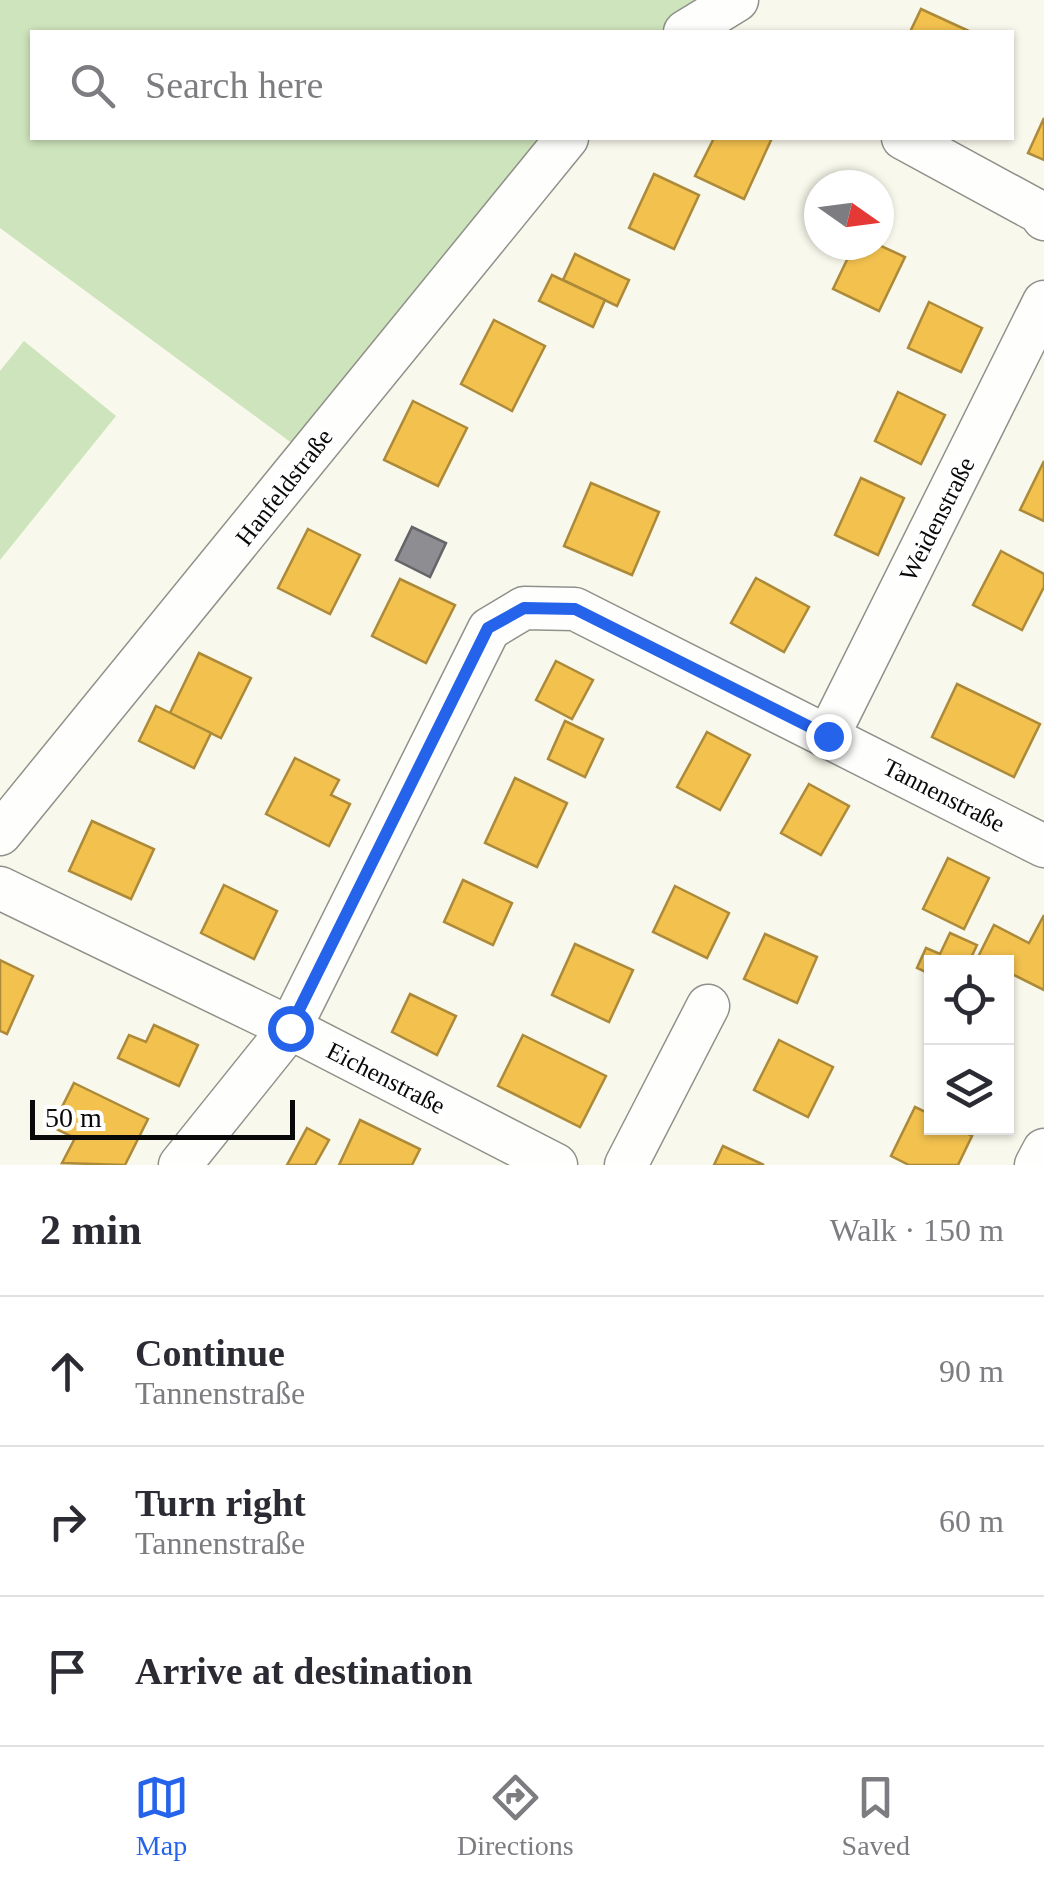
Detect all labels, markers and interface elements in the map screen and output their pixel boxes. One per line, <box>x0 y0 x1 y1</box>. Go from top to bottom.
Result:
search box <box>30 30 1014 140</box>
icon: search <box>65 58 120 113</box>
text: Search here <box>145 64 323 106</box>
north arrow <box>804 170 894 260</box>
street label: Hanfeldstraße <box>230 423 338 551</box>
street label: Weidenstraße <box>894 453 980 585</box>
route end <box>806 714 852 760</box>
street label: Tannenstraße <box>879 753 1009 837</box>
map controls <box>924 955 1014 1135</box>
button: locate <box>924 955 1014 1045</box>
route start <box>268 1006 314 1052</box>
street label: Eichenstraße <box>322 1037 450 1119</box>
button: layers <box>924 1045 1014 1135</box>
scale bar <box>30 1095 295 1140</box>
text: 50 m <box>45 1102 102 1133</box>
text: 2 min <box>40 1207 142 1253</box>
text: Walk · 150 m <box>830 1212 1004 1248</box>
text: Continue <box>135 1332 285 1374</box>
icon: ahead <box>40 1344 95 1399</box>
text: 90 m <box>939 1353 1004 1389</box>
text: Tannenstraße <box>135 1375 305 1411</box>
text: Turn right <box>135 1482 306 1524</box>
icon: right <box>40 1494 95 1549</box>
text: 60 m <box>939 1503 1004 1539</box>
text: Tannenstraße <box>135 1525 305 1561</box>
icon: arrive <box>40 1644 95 1699</box>
text: Arrive at destination <box>135 1650 473 1692</box>
tab: Map <box>134 1770 189 1862</box>
tab: Directions <box>457 1770 574 1862</box>
tab: Saved <box>842 1770 910 1862</box>

